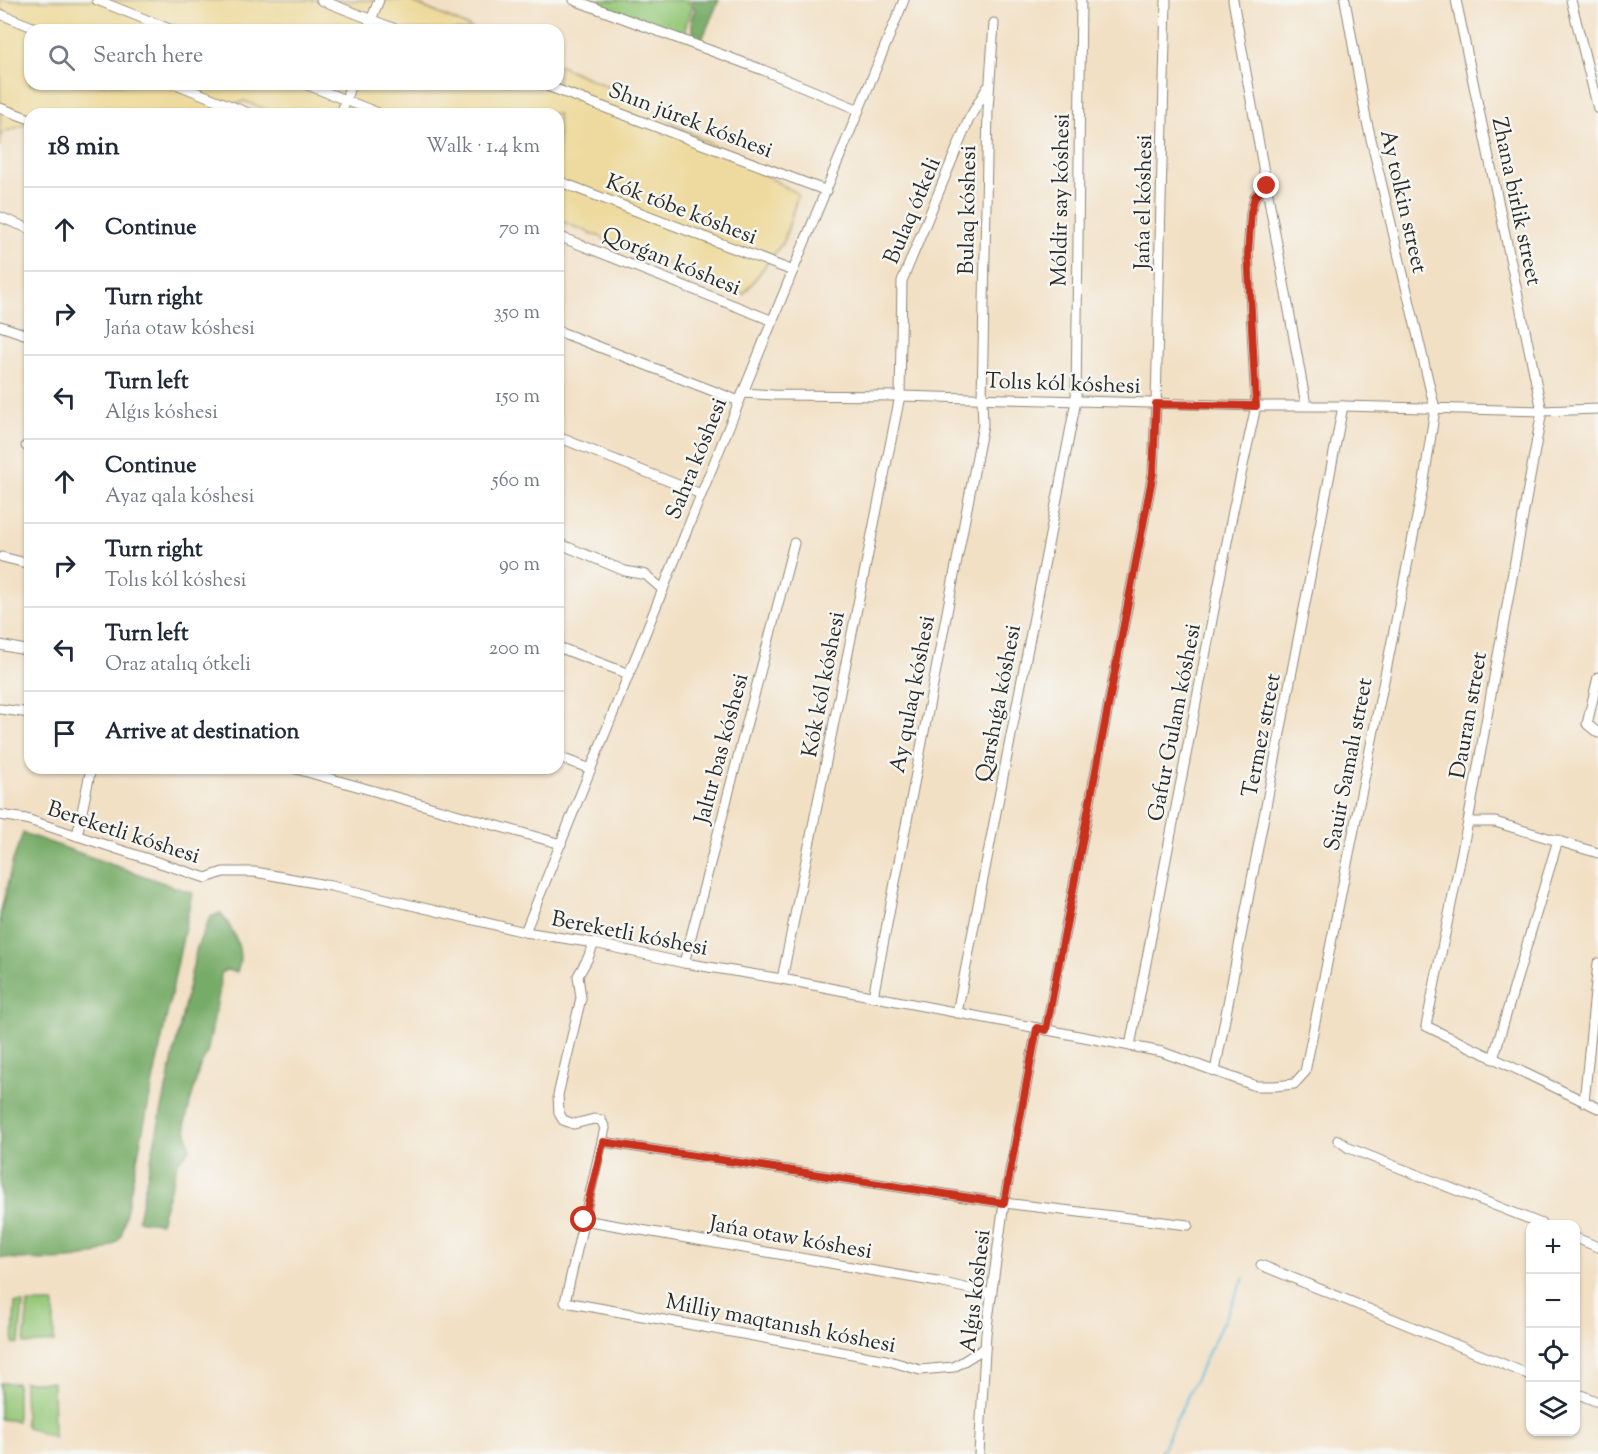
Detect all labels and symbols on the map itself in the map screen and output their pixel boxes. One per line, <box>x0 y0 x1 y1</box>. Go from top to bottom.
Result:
street label: Shın júrek kóshesi <box>603 76 777 168</box>
street label: Móldir say kóshesi <box>1044 113 1080 287</box>
street label: Zhana birlik street <box>1482 115 1549 289</box>
street label: Ay tolkin street <box>1370 127 1434 277</box>
street label: Jańa el kóshesi <box>1128 134 1162 271</box>
street label: Bulaq kóshesi <box>952 145 986 275</box>
street label: Bulaq ótkeli <box>877 153 951 269</box>
street label: Kók tóbe kóshesi <box>601 167 761 254</box>
route end <box>1253 172 1279 198</box>
street label: Qorǵan kóshesi <box>597 220 745 305</box>
street label: Tolıs kól kóshesi <box>985 366 1141 404</box>
street label: Sahra kóshesi <box>659 393 737 525</box>
street label: Kók kól kóshesi <box>795 609 855 760</box>
street label: Ay qulaq kóshesi <box>883 613 945 776</box>
street label: Gafur Gulam kóshesi <box>1141 621 1211 824</box>
street label: Qarshıǵa kóshesi <box>969 622 1031 785</box>
street label: Dauran street <box>1443 649 1497 782</box>
street label: Jaltır bas kóshesi <box>687 670 758 829</box>
street label: Termez street <box>1235 670 1291 800</box>
street label: Sauir Samalı street <box>1317 675 1383 854</box>
street label: Bereketli kóshesi <box>43 794 204 874</box>
street label: Bereketli kóshesi <box>548 904 710 966</box>
route start <box>570 1206 596 1232</box>
street label: Jańa otaw kóshesi <box>706 1209 874 1269</box>
street label: Alǵıs kóshesi <box>954 1228 1000 1355</box>
street label: Milliy maqtanısh kóshesi <box>663 1287 898 1363</box>

